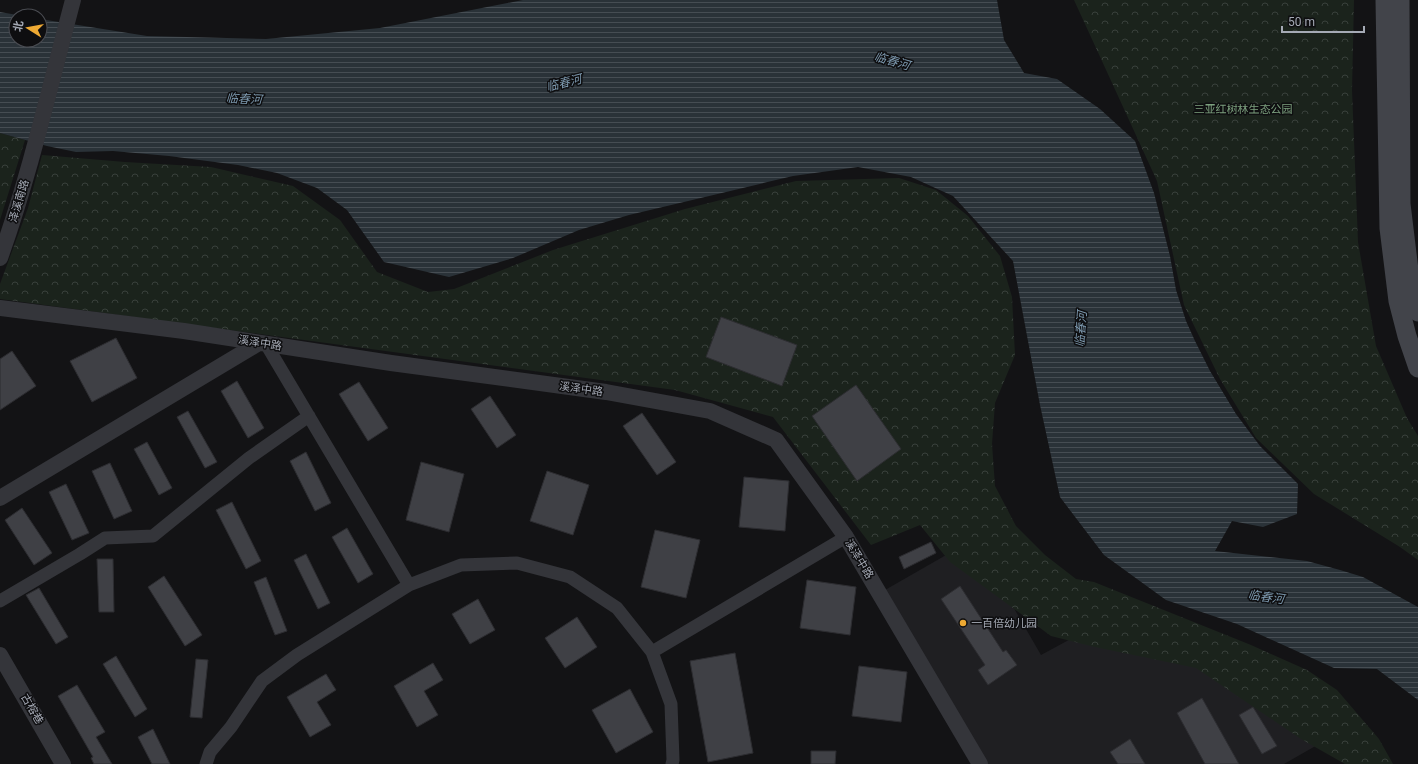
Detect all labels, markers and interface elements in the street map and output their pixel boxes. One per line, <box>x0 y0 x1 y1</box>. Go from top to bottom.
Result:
north arrow <box>8 8 48 48</box>
scale bar <box>1282 8 1364 34</box>
text: 50 m <box>1288 15 1315 29</box>
text: 北 <box>11 20 26 33</box>
water label: 临春河 <box>873 49 913 73</box>
water label: 临春河 <box>545 71 585 94</box>
water label: 临春河 <box>226 91 264 107</box>
park label: 三亚红树林生态公园 <box>1194 103 1293 116</box>
street label: 泽溪南路 <box>6 178 32 224</box>
water label: 临春河 <box>1073 309 1089 347</box>
street label: 溪泽中路 <box>237 333 283 353</box>
street label: 溪泽中路 <box>558 380 604 398</box>
street label: 溪泽中路 <box>842 537 876 581</box>
water label: 临春河 <box>1247 588 1287 607</box>
place label: 一百倍幼儿园 <box>971 617 1037 630</box>
marker: 一百倍幼儿园 <box>958 618 968 628</box>
street label: 古榕巷 <box>18 691 46 727</box>

